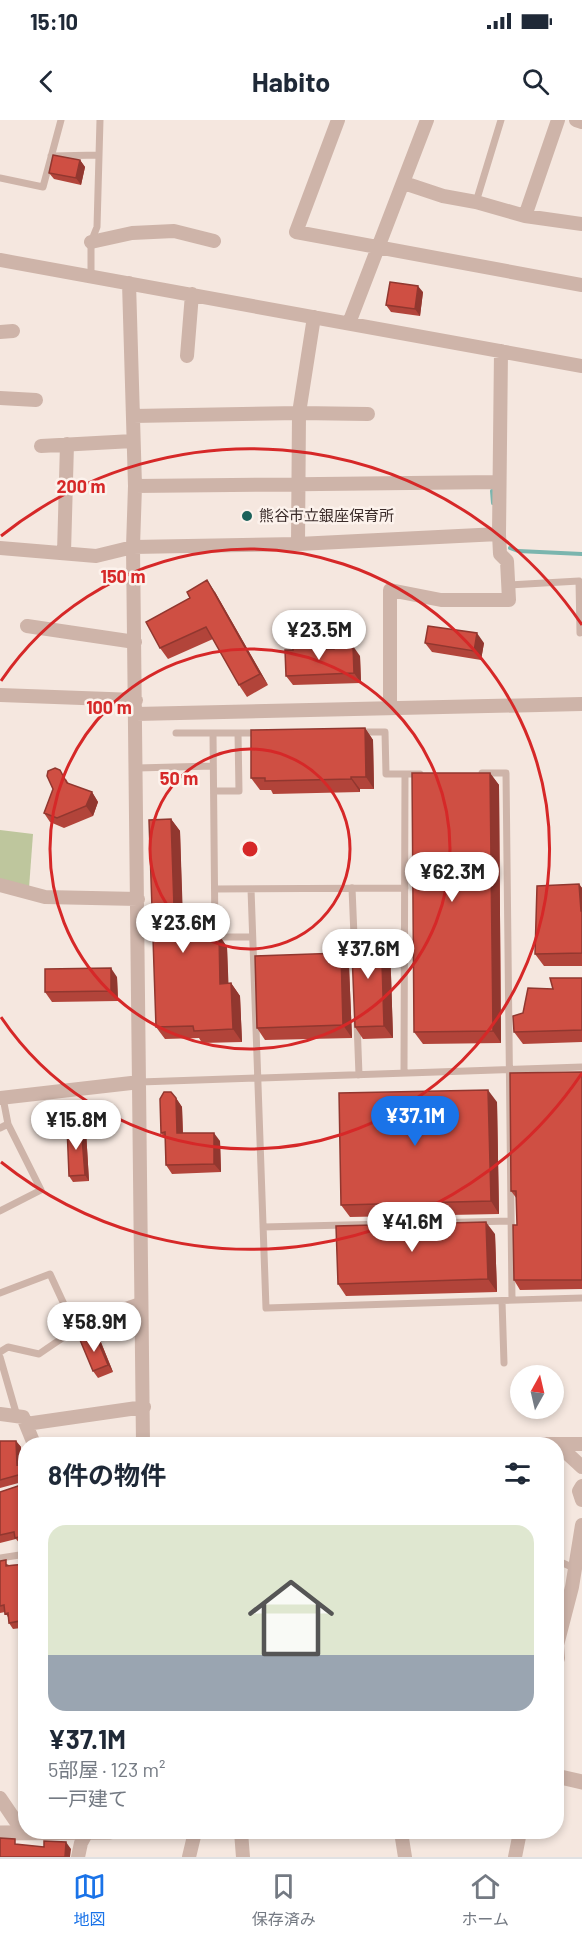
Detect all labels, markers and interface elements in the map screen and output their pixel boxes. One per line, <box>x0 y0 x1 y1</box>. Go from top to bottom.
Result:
text: 15:10 <box>30 8 78 34</box>
icon: back <box>30 65 63 98</box>
text: Habito <box>252 65 330 97</box>
icon: search <box>519 65 552 98</box>
text: 200 m <box>56 475 106 497</box>
place label: 熊谷市立銀座保育所 <box>259 506 394 524</box>
marker: 熊谷市立銀座保育所 <box>240 509 254 523</box>
text: 150 m <box>101 565 145 587</box>
pin: ¥23.5M <box>270 610 368 661</box>
text: ¥23.5M <box>286 617 352 641</box>
text: 100 m <box>86 696 132 718</box>
text: 50 m <box>160 767 198 789</box>
centre of rings <box>240 839 260 859</box>
pin: ¥62.3M <box>403 852 501 903</box>
text: ¥62.3M <box>419 859 485 883</box>
pin: ¥23.6M <box>134 903 232 954</box>
text: ¥23.6M <box>150 910 216 934</box>
pin: ¥37.6M <box>319 929 417 980</box>
text: ¥37.6M <box>336 936 400 960</box>
pin: ¥37.1M <box>366 1096 464 1147</box>
pin: ¥15.8M <box>27 1100 125 1151</box>
text: ¥37.1M <box>385 1103 445 1127</box>
text: ¥15.8M <box>45 1107 107 1131</box>
pin: ¥41.6M <box>363 1202 461 1253</box>
text: ¥41.6M <box>381 1209 443 1233</box>
pin: ¥58.9M <box>45 1302 143 1353</box>
text: ¥58.9M <box>61 1309 127 1333</box>
north arrow <box>510 1365 564 1419</box>
map controls <box>510 1365 564 1419</box>
icon: filters <box>501 1457 534 1490</box>
text: 8件の物件 <box>48 1459 166 1490</box>
icon: home <box>237 1564 345 1672</box>
text: ¥37.1M <box>48 1723 126 1754</box>
text: 5部屋 · 123 m² <box>48 1757 165 1781</box>
text: 一戸建て <box>48 1786 128 1810</box>
tab: 地図 <box>73 1870 106 1930</box>
tab: 保存済み <box>252 1870 316 1930</box>
tab: ホーム <box>462 1870 509 1930</box>

